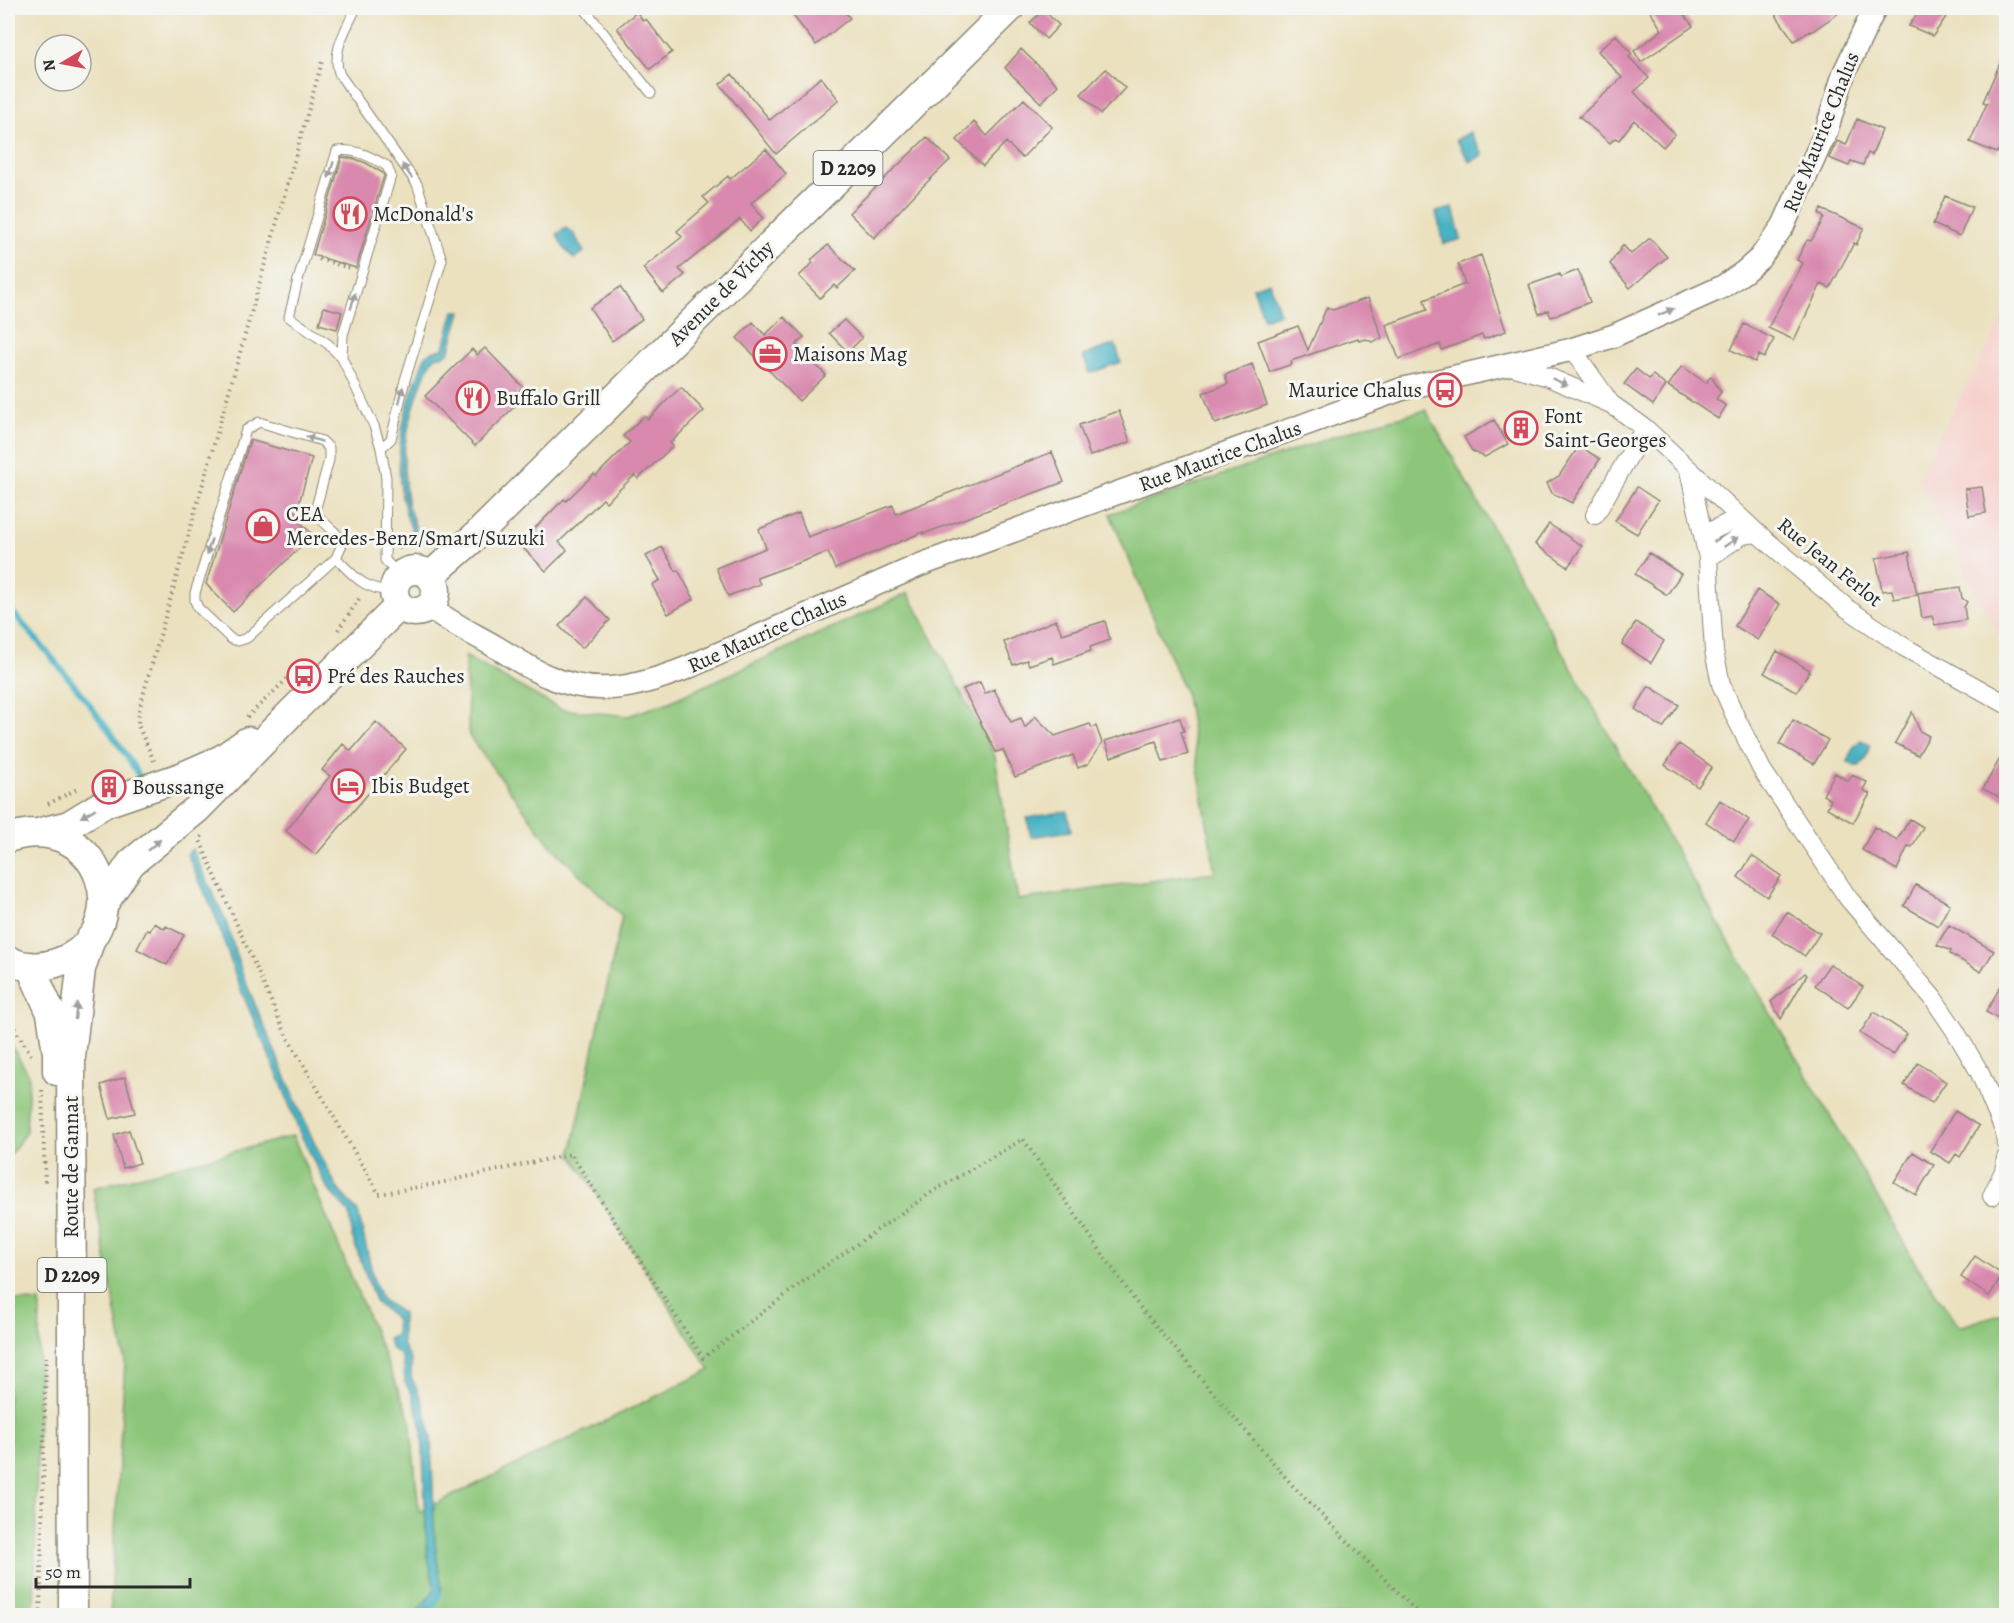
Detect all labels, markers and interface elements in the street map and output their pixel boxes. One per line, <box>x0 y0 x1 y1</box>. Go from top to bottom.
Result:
north arrow <box>33 33 93 93</box>
street label: Rue Maurice Chalus <box>1776 47 1866 217</box>
text: N <box>37 57 61 73</box>
road number: D 2209 <box>814 151 882 185</box>
one-way arrow <box>326 161 335 179</box>
one-way arrow <box>401 164 413 180</box>
restaurant icon: McDonald's <box>332 196 368 232</box>
place label: McDonald's <box>373 200 474 228</box>
street label: Avenue de Vichy <box>661 234 780 353</box>
one-way arrow <box>349 292 358 310</box>
one-way arrow <box>1658 307 1676 317</box>
office icon: Maisons Mag <box>752 336 788 372</box>
place label: Maisons Mag <box>793 340 908 368</box>
bus stop icon: Maurice Chalus <box>1427 372 1463 408</box>
place label: Maurice Chalus <box>1288 376 1422 404</box>
one-way arrow <box>1552 377 1570 387</box>
restaurant icon: Buffalo Grill <box>455 380 491 416</box>
place label: Buffalo Grill <box>496 384 600 412</box>
one-way arrow <box>397 386 407 404</box>
place label: Font Saint-Georges <box>1544 402 1667 454</box>
building icon: Font Saint-Georges <box>1503 410 1539 446</box>
street label: Rue Maurice Chalus <box>1135 414 1305 498</box>
one-way arrow <box>304 433 322 443</box>
place label: CEA Mercedes-Benz/Smart/Suzuki <box>286 500 545 552</box>
shop icon: CEA Mercedes-Benz/Smart/Suzuki <box>245 508 281 544</box>
street label: Rue Jean Ferlot <box>1772 511 1889 613</box>
one-way arrow <box>1723 537 1739 548</box>
one-way arrow <box>204 538 213 556</box>
street label: Rue Maurice Chalus <box>683 584 851 680</box>
bus stop icon: Pré des Rauches <box>286 658 322 694</box>
place label: Pré des Rauches <box>327 662 465 690</box>
hotel icon: Ibis Budget <box>330 768 366 804</box>
building icon: Boussange <box>91 769 127 805</box>
place label: Ibis Budget <box>371 772 470 800</box>
place label: Boussange <box>132 773 224 801</box>
one-way arrow <box>80 808 96 819</box>
one-way arrow <box>146 838 162 851</box>
one-way arrow <box>71 1002 81 1021</box>
street label: Route de Gannat <box>57 1096 85 1238</box>
road number: D 2209 <box>38 1258 106 1292</box>
scale bar <box>36 1551 190 1589</box>
text: 50 m <box>45 1560 81 1584</box>

